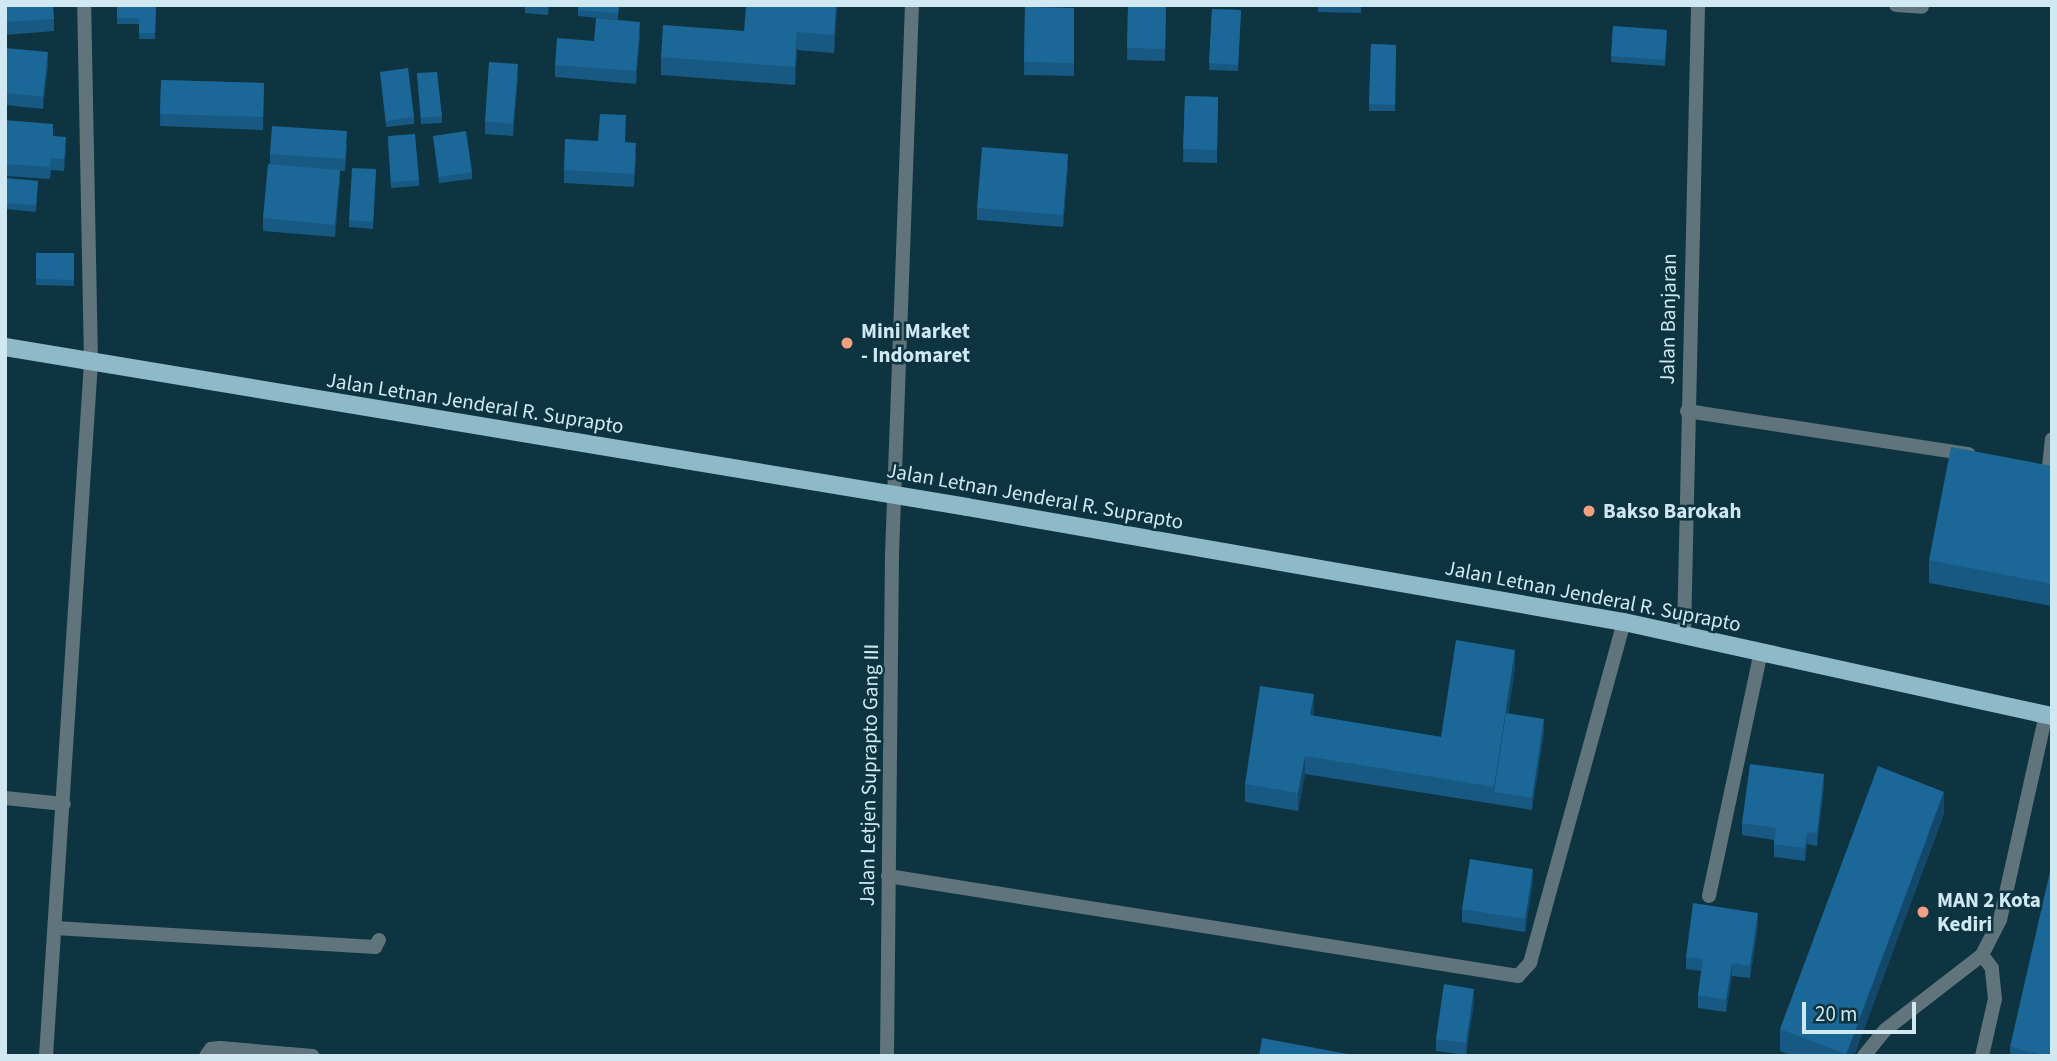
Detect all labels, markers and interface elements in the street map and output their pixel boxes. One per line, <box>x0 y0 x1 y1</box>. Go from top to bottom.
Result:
street label: Jalan Banjaran <box>1654 253 1682 385</box>
place label: Mini Market - Indomaret <box>861 318 970 368</box>
marker: Mini Market - Indomaret <box>839 335 855 351</box>
street label: Jalan Letnan Jenderal R. Suprapto <box>324 367 626 439</box>
street label: Jalan Letnan Jenderal R. Suprapto <box>885 457 1185 535</box>
place label: Bakso Barokah <box>1603 498 1741 524</box>
marker: Bakso Barokah <box>1581 503 1597 519</box>
street label: Jalan Letnan Jenderal R. Suprapto <box>1443 555 1743 637</box>
street label: Jalan Letjen Suprapto Gang III <box>854 644 884 906</box>
place label: MAN 2 Kota Kediri <box>1937 887 2041 937</box>
marker: MAN 2 Kota Kediri <box>1915 904 1931 920</box>
scale bar <box>1805 988 1919 1032</box>
text: 20 m <box>1815 999 1857 1029</box>

